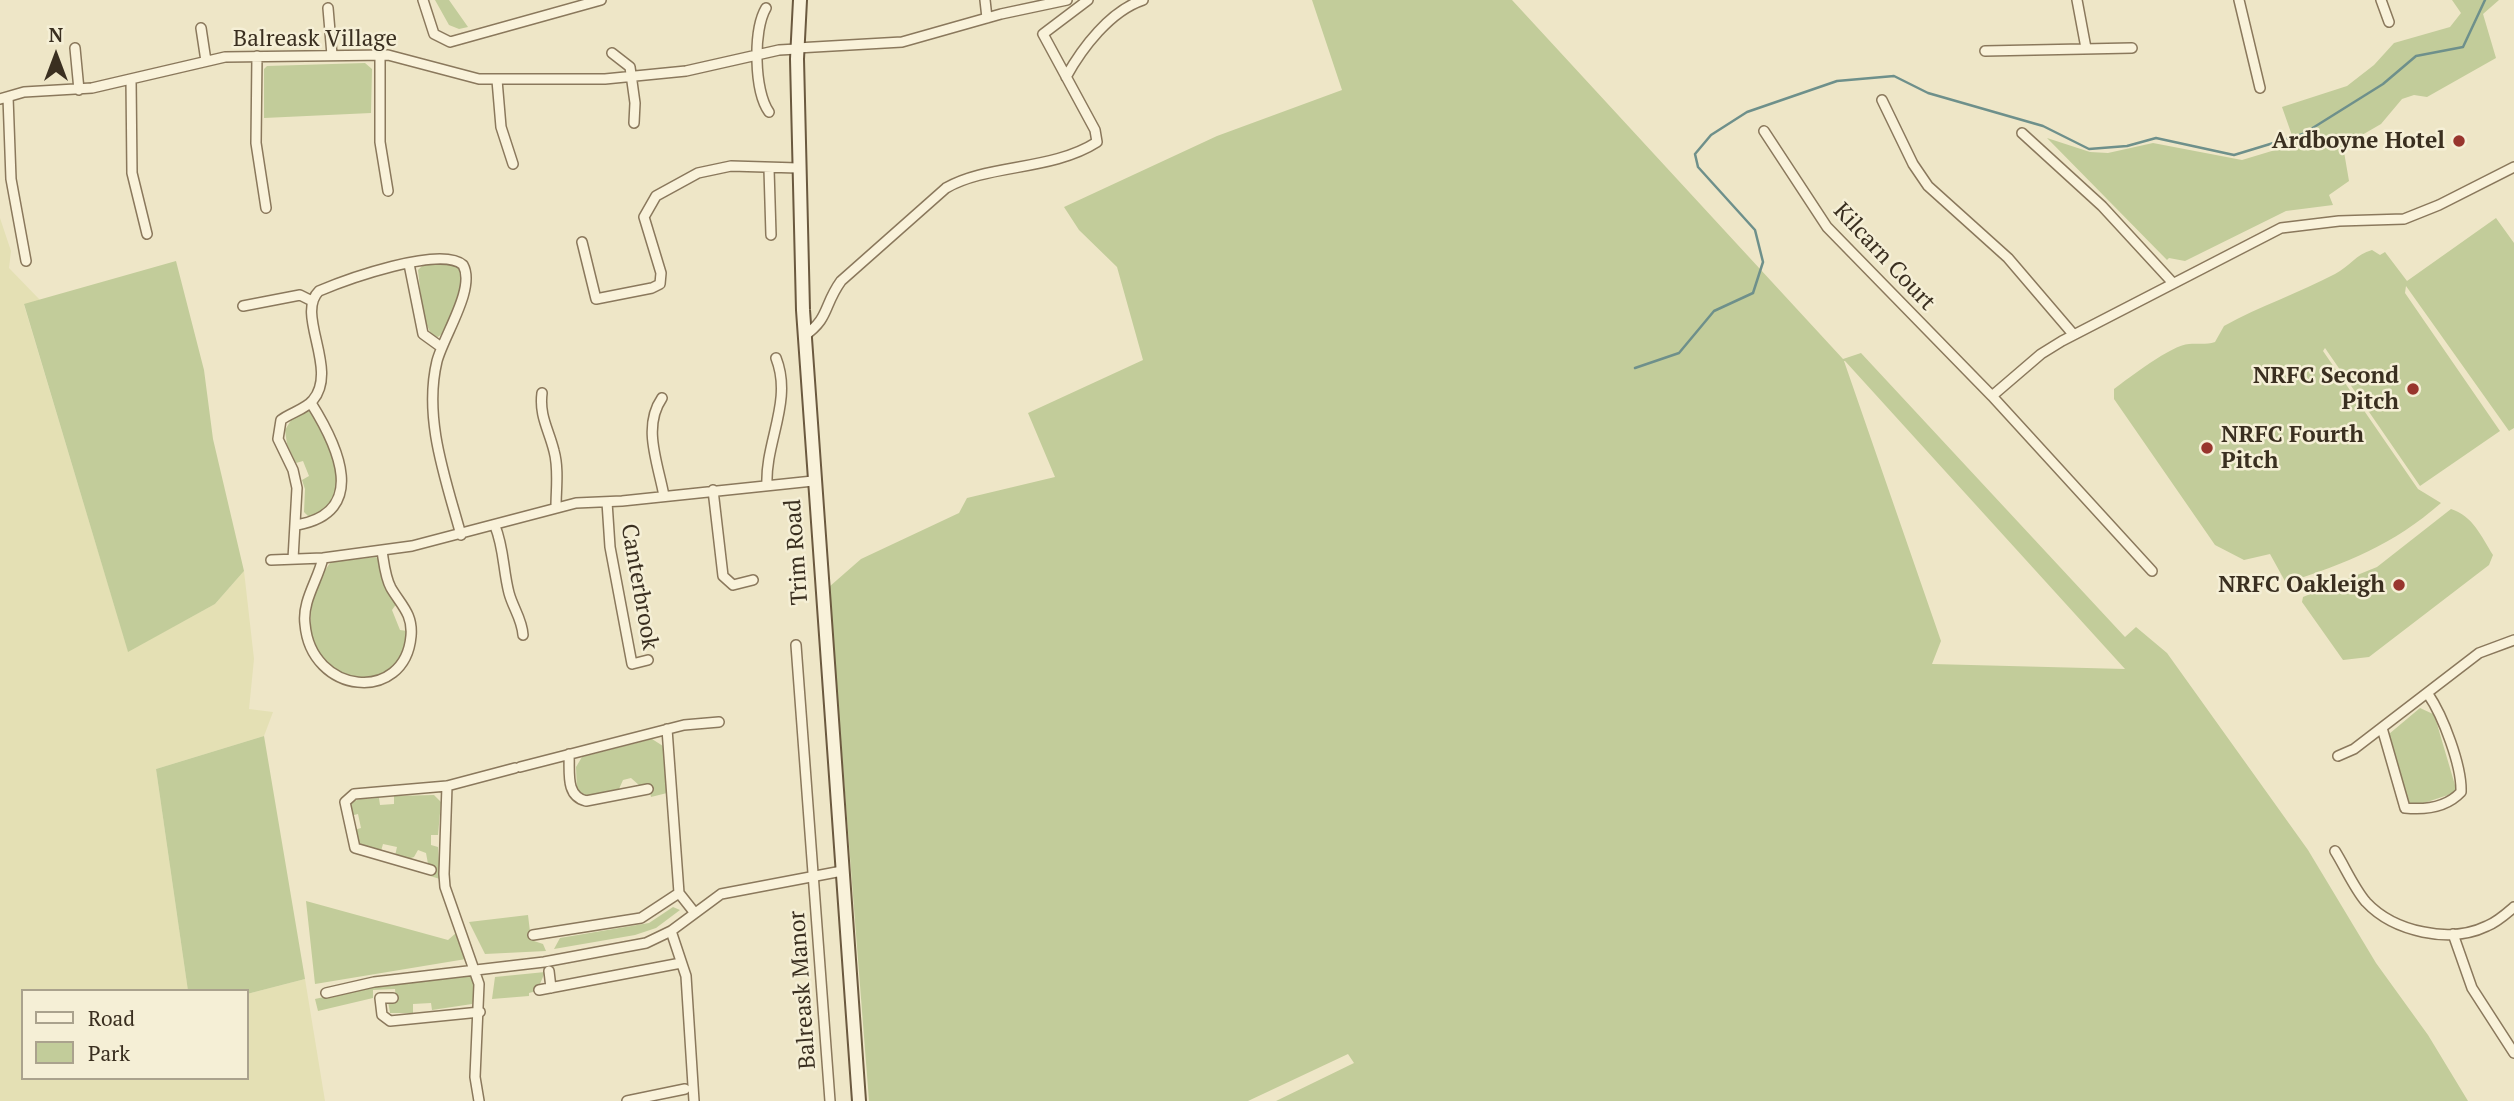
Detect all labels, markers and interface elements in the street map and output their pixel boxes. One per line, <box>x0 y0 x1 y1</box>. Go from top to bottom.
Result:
north arrow <box>21 21 91 91</box>
text: N <box>49 22 63 47</box>
street label: Balreask Village <box>233 25 397 53</box>
place label: Ardboyne Hotel <box>2272 127 2445 155</box>
marker: Ardboyne Hotel <box>2451 133 2467 149</box>
street label: Kilcarn Court <box>1827 198 1941 316</box>
place label: NRFC Second Pitch <box>2253 362 2399 416</box>
marker: NRFC Second Pitch <box>2405 381 2421 397</box>
place label: NRFC Fourth Pitch <box>2221 421 2364 475</box>
marker: NRFC Fourth Pitch <box>2199 440 2215 456</box>
street label: Trim Road <box>780 498 814 606</box>
street label: Canterbrook <box>614 522 664 652</box>
place label: NRFC Oakleigh <box>2218 571 2385 599</box>
marker: NRFC Oakleigh <box>2391 577 2407 593</box>
street label: Balreask Manor <box>784 910 822 1070</box>
legend <box>21 989 248 1080</box>
text: Road <box>88 1004 135 1032</box>
text: Park <box>88 1039 130 1067</box>

